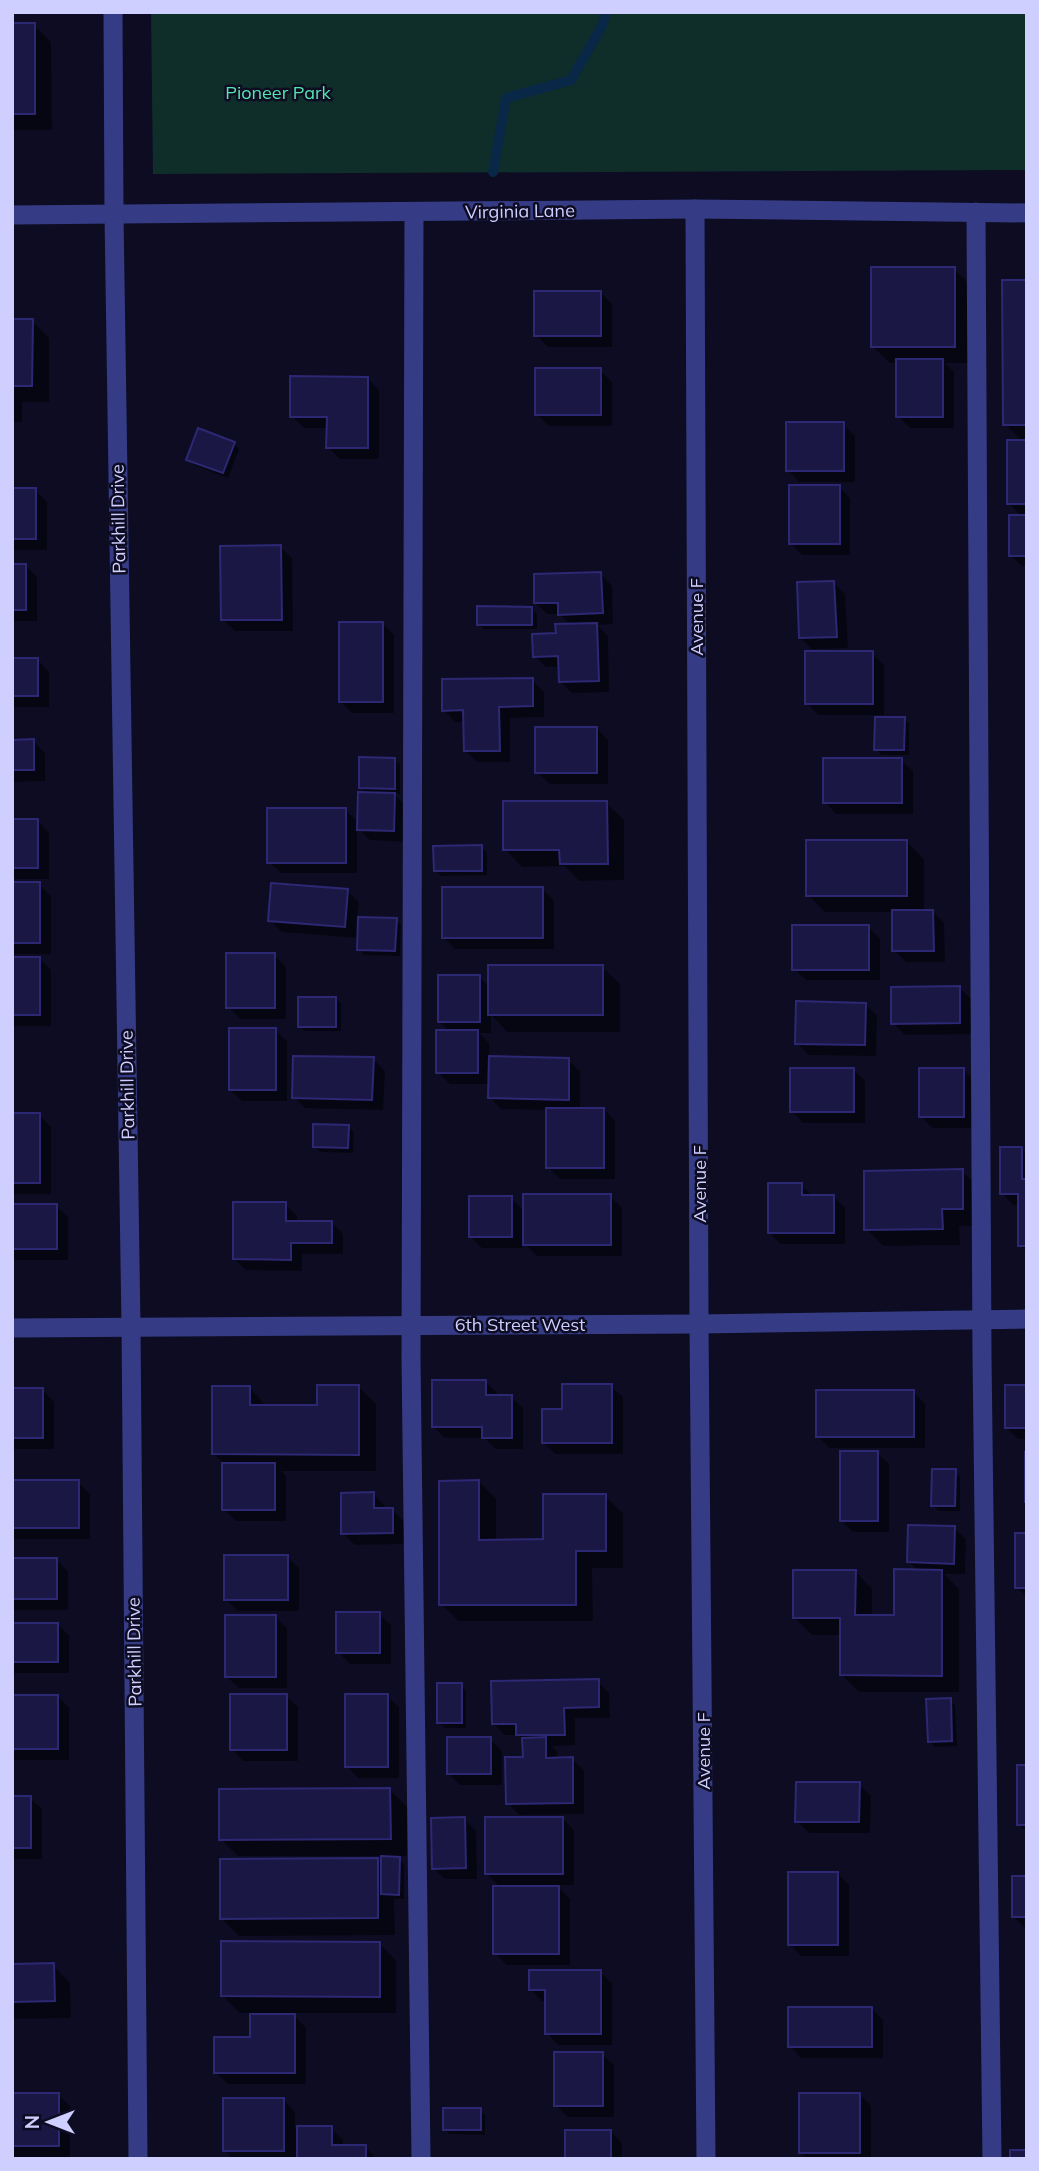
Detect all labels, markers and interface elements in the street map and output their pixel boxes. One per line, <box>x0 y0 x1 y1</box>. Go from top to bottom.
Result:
park label: Pioneer Park <box>225 81 331 104</box>
street label: Virginia Lane <box>465 199 575 223</box>
street label: Parkhill Drive <box>106 464 130 574</box>
street label: Avenue F <box>685 578 708 656</box>
street label: Parkhill Drive <box>115 1030 139 1140</box>
street label: Avenue F <box>688 1145 711 1223</box>
street label: 6th Street West <box>455 1313 585 1336</box>
street label: Parkhill Drive <box>122 1597 146 1707</box>
street label: Avenue F <box>692 1712 715 1790</box>
north arrow <box>14 2087 84 2157</box>
text: N <box>20 2115 44 2129</box>

